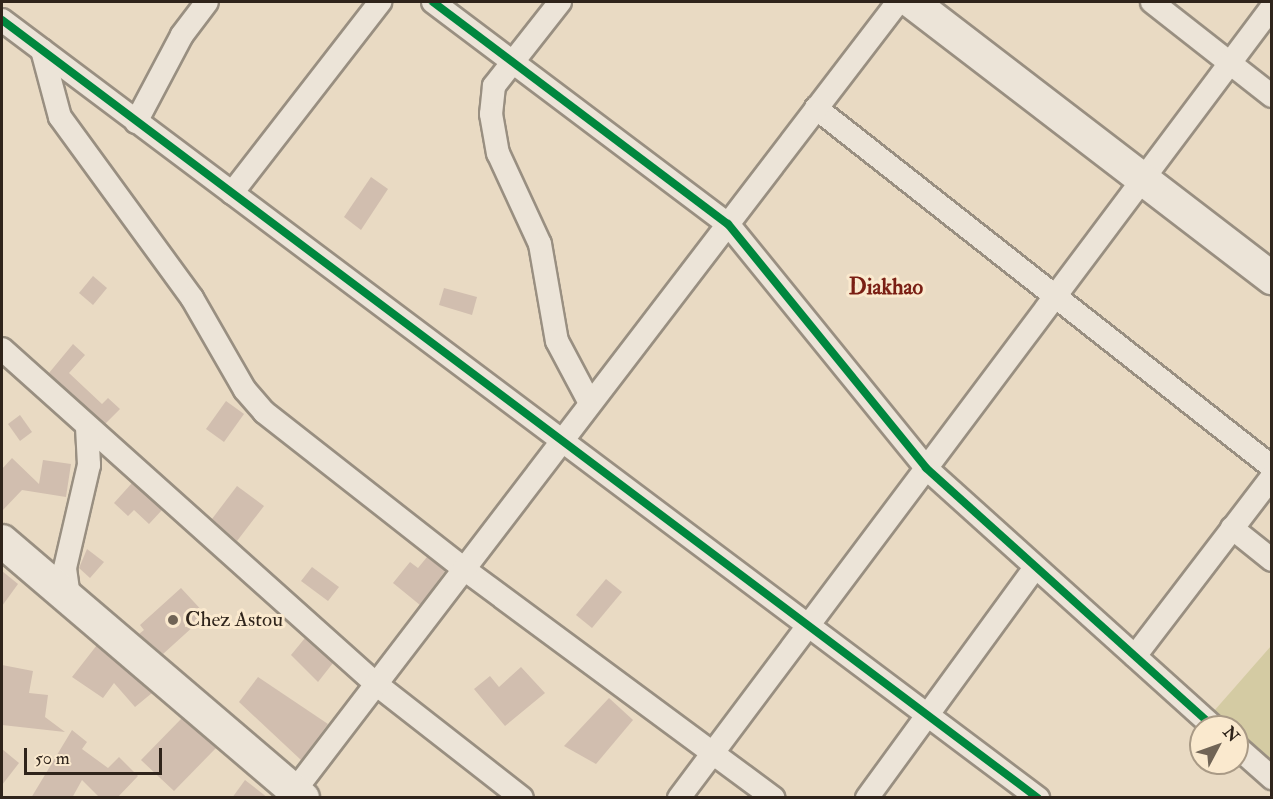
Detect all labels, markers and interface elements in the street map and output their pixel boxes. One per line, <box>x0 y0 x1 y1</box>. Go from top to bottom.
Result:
district label: Diakhao <box>849 275 923 301</box>
place label: Chez Astou <box>185 607 283 633</box>
marker: Chez Astou <box>166 613 180 627</box>
north arrow <box>1189 715 1249 775</box>
text: N <box>1219 723 1243 746</box>
scale bar <box>27 736 165 774</box>
text: 50 m <box>35 747 70 770</box>

